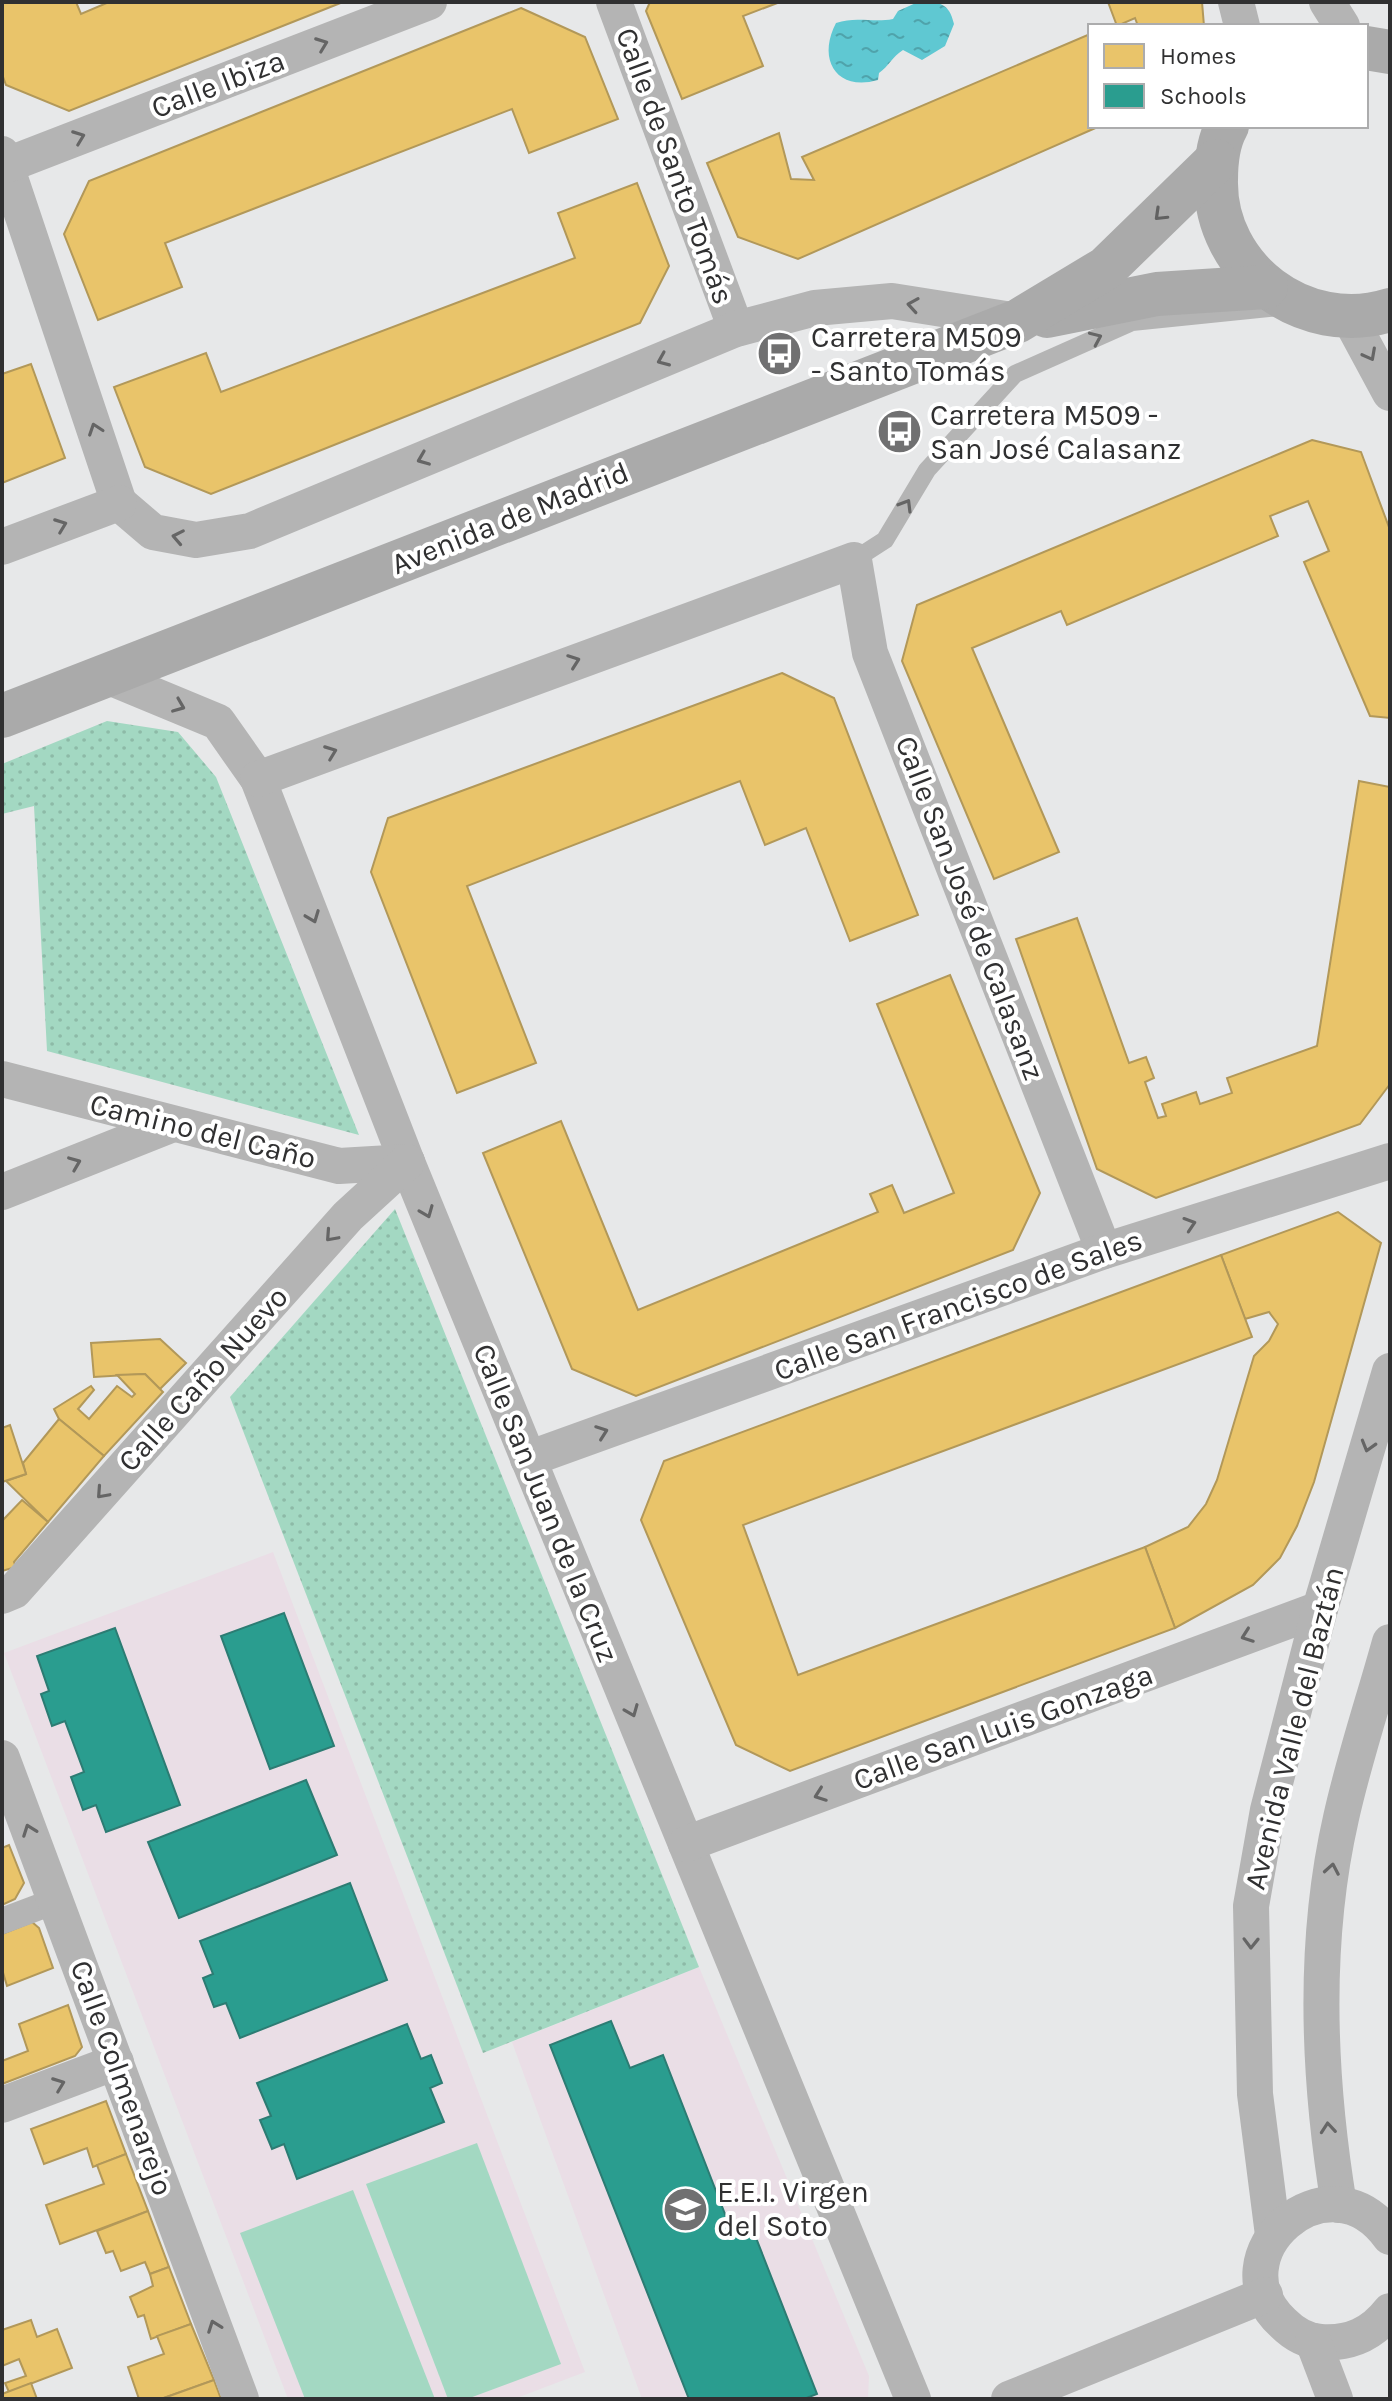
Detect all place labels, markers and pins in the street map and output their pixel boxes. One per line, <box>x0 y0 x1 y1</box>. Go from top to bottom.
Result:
place label: Carretera M509 - Santo Tomás <box>811 319 1022 389</box>
bus stop icon: Carretera M509 - Santo Tomás <box>756 330 804 378</box>
place label: Carretera M509 - San José Calasanz <box>930 397 1181 467</box>
bus stop icon: Carretera M509 - San José Calasanz <box>875 408 923 456</box>
place label: E.E.I. Virgen del Soto <box>717 2174 869 2244</box>
school or university icon: E.E.I. Virgen del Soto <box>662 2185 710 2233</box>

